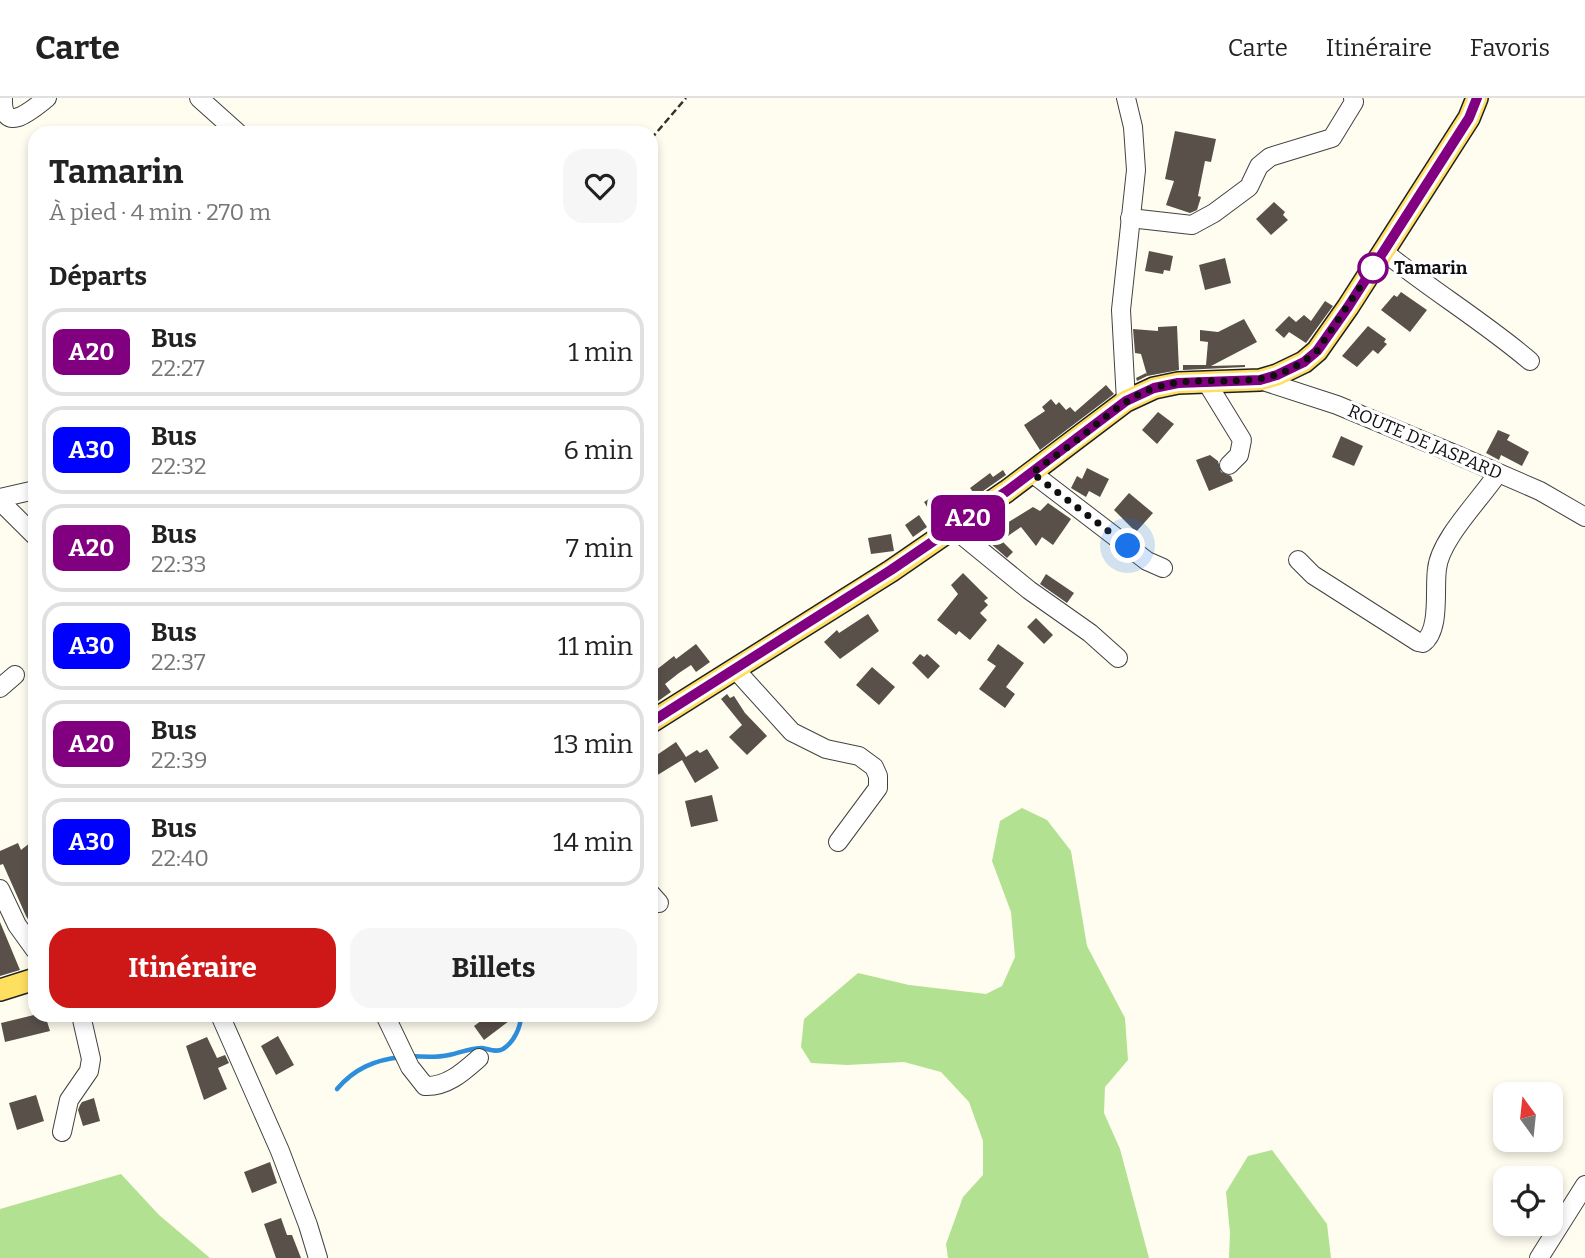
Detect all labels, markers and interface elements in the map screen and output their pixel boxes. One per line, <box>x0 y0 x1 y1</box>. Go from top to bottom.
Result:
text: Carte <box>35 28 120 68</box>
text: Carte <box>1228 34 1288 62</box>
text: Itinéraire <box>1326 34 1432 62</box>
text: Favoris <box>1470 34 1550 62</box>
button: heart <box>563 149 637 223</box>
text: Tamarin <box>49 152 183 192</box>
text: À pied · 4 min · 270 m <box>49 198 271 226</box>
marker: Tamarin <box>1358 253 1388 283</box>
place label: Tamarin <box>1394 257 1468 279</box>
text: Départs <box>49 261 147 292</box>
text: Bus <box>151 323 197 354</box>
text: 1 min <box>568 337 633 368</box>
text: A20 <box>69 338 114 366</box>
text: 22:27 <box>151 354 205 382</box>
street label: ROUTE DE JASPARD <box>1345 400 1505 484</box>
text: Bus <box>151 421 197 452</box>
text: 6 min <box>564 435 633 466</box>
text: A30 <box>68 436 115 464</box>
text: 22:32 <box>151 452 207 480</box>
line badge: A20 <box>928 495 1008 541</box>
text: A20 <box>945 504 991 532</box>
text: Bus <box>151 519 197 550</box>
your location <box>1110 528 1145 563</box>
text: 7 min <box>566 533 633 564</box>
text: A20 <box>69 534 114 562</box>
text: 22:33 <box>151 550 207 578</box>
text: Bus <box>151 617 197 648</box>
text: 11 min <box>558 631 633 662</box>
text: A30 <box>68 632 115 660</box>
text: 22:37 <box>151 648 206 676</box>
text: Bus <box>151 715 197 746</box>
text: 13 min <box>553 729 633 760</box>
text: A20 <box>69 730 114 758</box>
text: 22:39 <box>151 746 207 774</box>
text: Bus <box>151 813 197 844</box>
text: 14 min <box>553 827 633 858</box>
text: A30 <box>68 828 115 856</box>
text: 22:40 <box>151 844 209 872</box>
button: Itinéraire <box>49 928 336 1008</box>
button: Billets <box>350 928 637 1008</box>
north arrow <box>1493 1082 1563 1152</box>
map controls <box>1493 1082 1563 1236</box>
button: locate <box>1493 1166 1563 1236</box>

